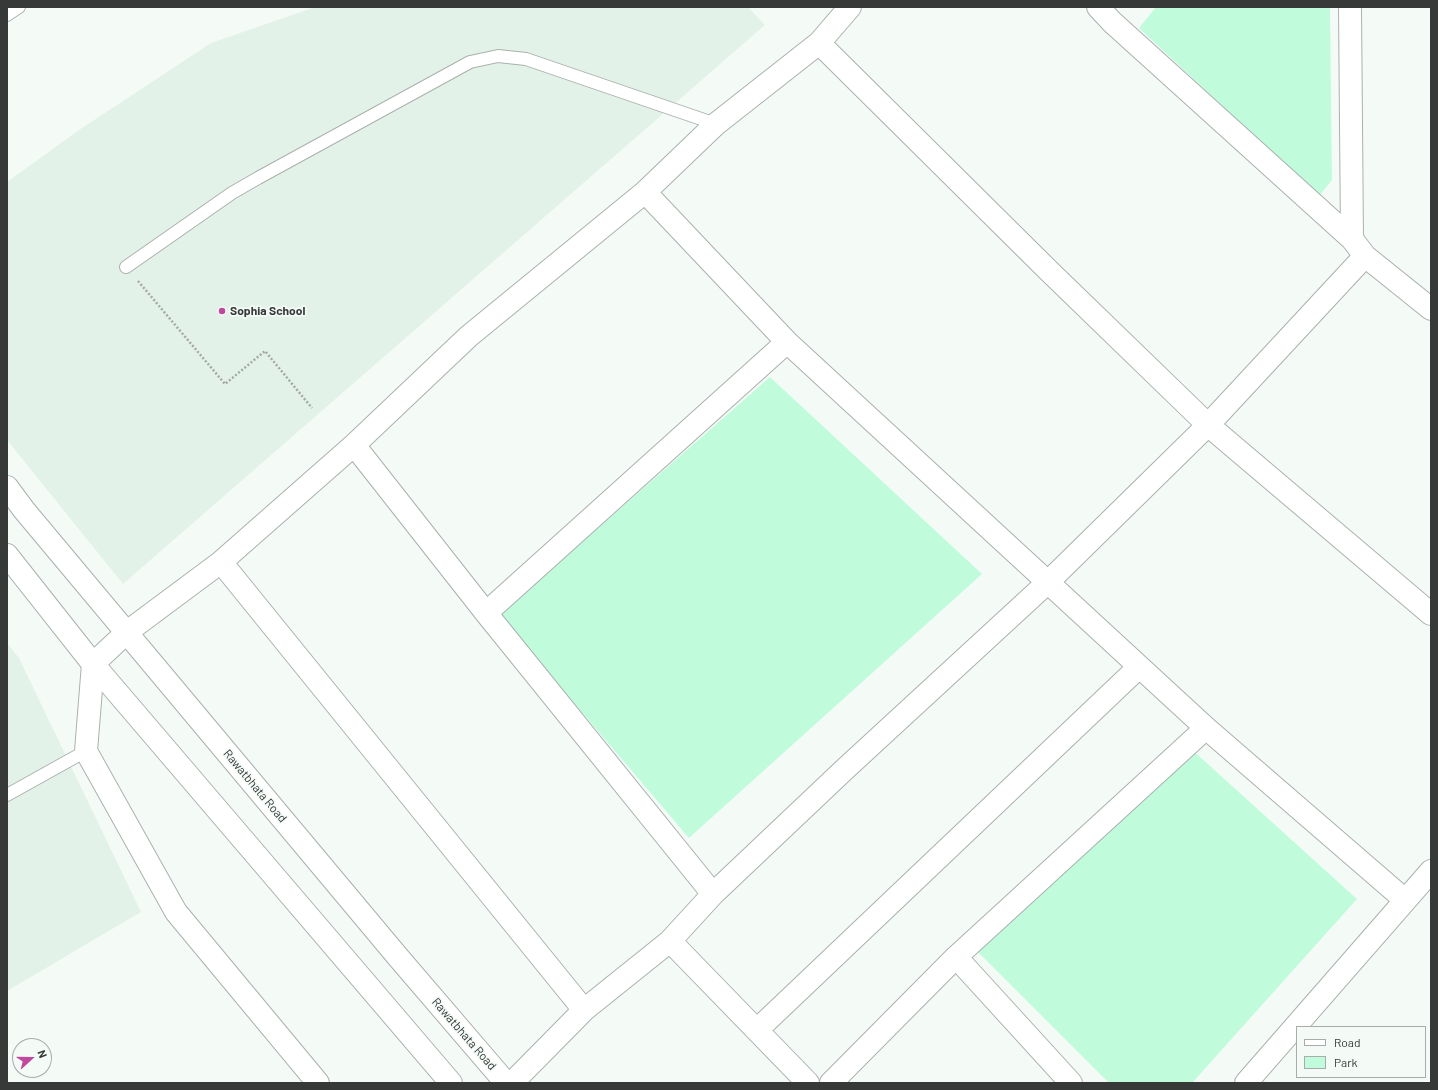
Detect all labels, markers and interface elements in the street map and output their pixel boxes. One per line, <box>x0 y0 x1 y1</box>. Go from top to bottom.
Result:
place label: Sophia School <box>230 304 305 318</box>
marker: Sophia School <box>217 306 227 316</box>
street label: Rawatbhata Road <box>220 747 290 825</box>
street label: Rawatbhata Road <box>429 995 499 1073</box>
legend <box>1296 1026 1426 1078</box>
text: Road <box>1334 1035 1361 1049</box>
north arrow <box>12 1038 52 1078</box>
text: N <box>35 1048 50 1060</box>
text: Park <box>1334 1055 1358 1069</box>

